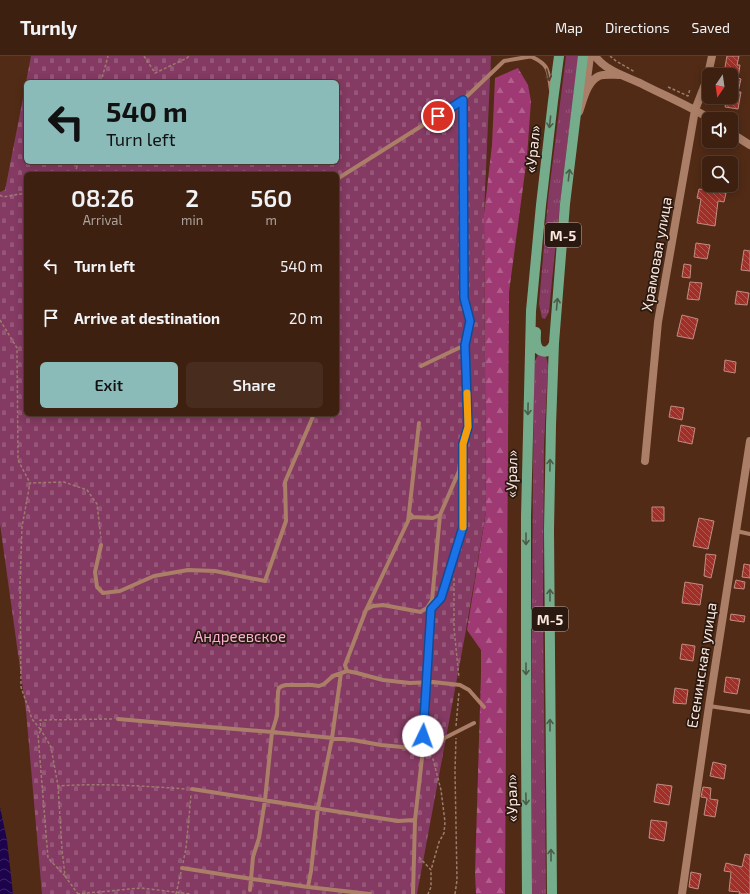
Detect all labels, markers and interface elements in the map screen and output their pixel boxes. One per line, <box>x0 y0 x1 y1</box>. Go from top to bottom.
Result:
text: Turnly <box>20 16 77 39</box>
text: Map <box>555 19 583 36</box>
text: Directions <box>605 19 670 36</box>
text: Saved <box>692 19 730 36</box>
one-way arrow <box>545 68 552 81</box>
north arrow <box>702 68 738 104</box>
map controls <box>702 68 738 192</box>
text: 540 m <box>106 94 188 128</box>
icon: left <box>40 96 92 148</box>
pin <box>421 99 455 133</box>
icon: arrive <box>427 105 449 127</box>
button: sound <box>702 112 738 148</box>
one-way arrow <box>547 115 554 128</box>
street label: «Урал» <box>521 124 543 174</box>
text: Turn left <box>106 128 176 150</box>
button: search <box>702 156 738 192</box>
one-way arrow <box>565 169 573 182</box>
text: 08:26 <box>71 183 134 212</box>
text: 2 <box>185 183 199 212</box>
text: 560 <box>250 183 292 212</box>
street label: Храмовая улица <box>637 195 676 313</box>
text: Arrival <box>83 212 122 228</box>
text: min <box>181 212 203 228</box>
text: m <box>265 212 277 228</box>
road number: М-5 <box>545 223 581 247</box>
icon: left <box>40 255 62 277</box>
text: Turn left <box>74 257 135 275</box>
text: 540 m <box>280 257 323 275</box>
one-way arrow <box>553 298 561 311</box>
icon: arrive <box>40 307 62 329</box>
text: Arrive at destination <box>74 309 220 327</box>
text: 20 m <box>289 309 323 327</box>
button: Exit <box>40 362 178 408</box>
button: Share <box>186 362 323 408</box>
one-way arrow <box>524 402 532 415</box>
street label: «Урал» <box>502 450 520 498</box>
one-way arrow <box>546 459 554 472</box>
one-way arrow <box>522 532 530 545</box>
one-way arrow <box>546 589 554 602</box>
street label: Есенинская улица <box>682 601 721 729</box>
road number: М-5 <box>532 607 568 631</box>
park label: Андреевское <box>194 627 286 645</box>
one-way arrow <box>522 662 530 675</box>
position arrow <box>402 715 444 757</box>
one-way arrow <box>547 719 554 732</box>
street label: «Урал» <box>502 774 520 822</box>
one-way arrow <box>522 792 530 805</box>
one-way arrow <box>547 849 555 862</box>

